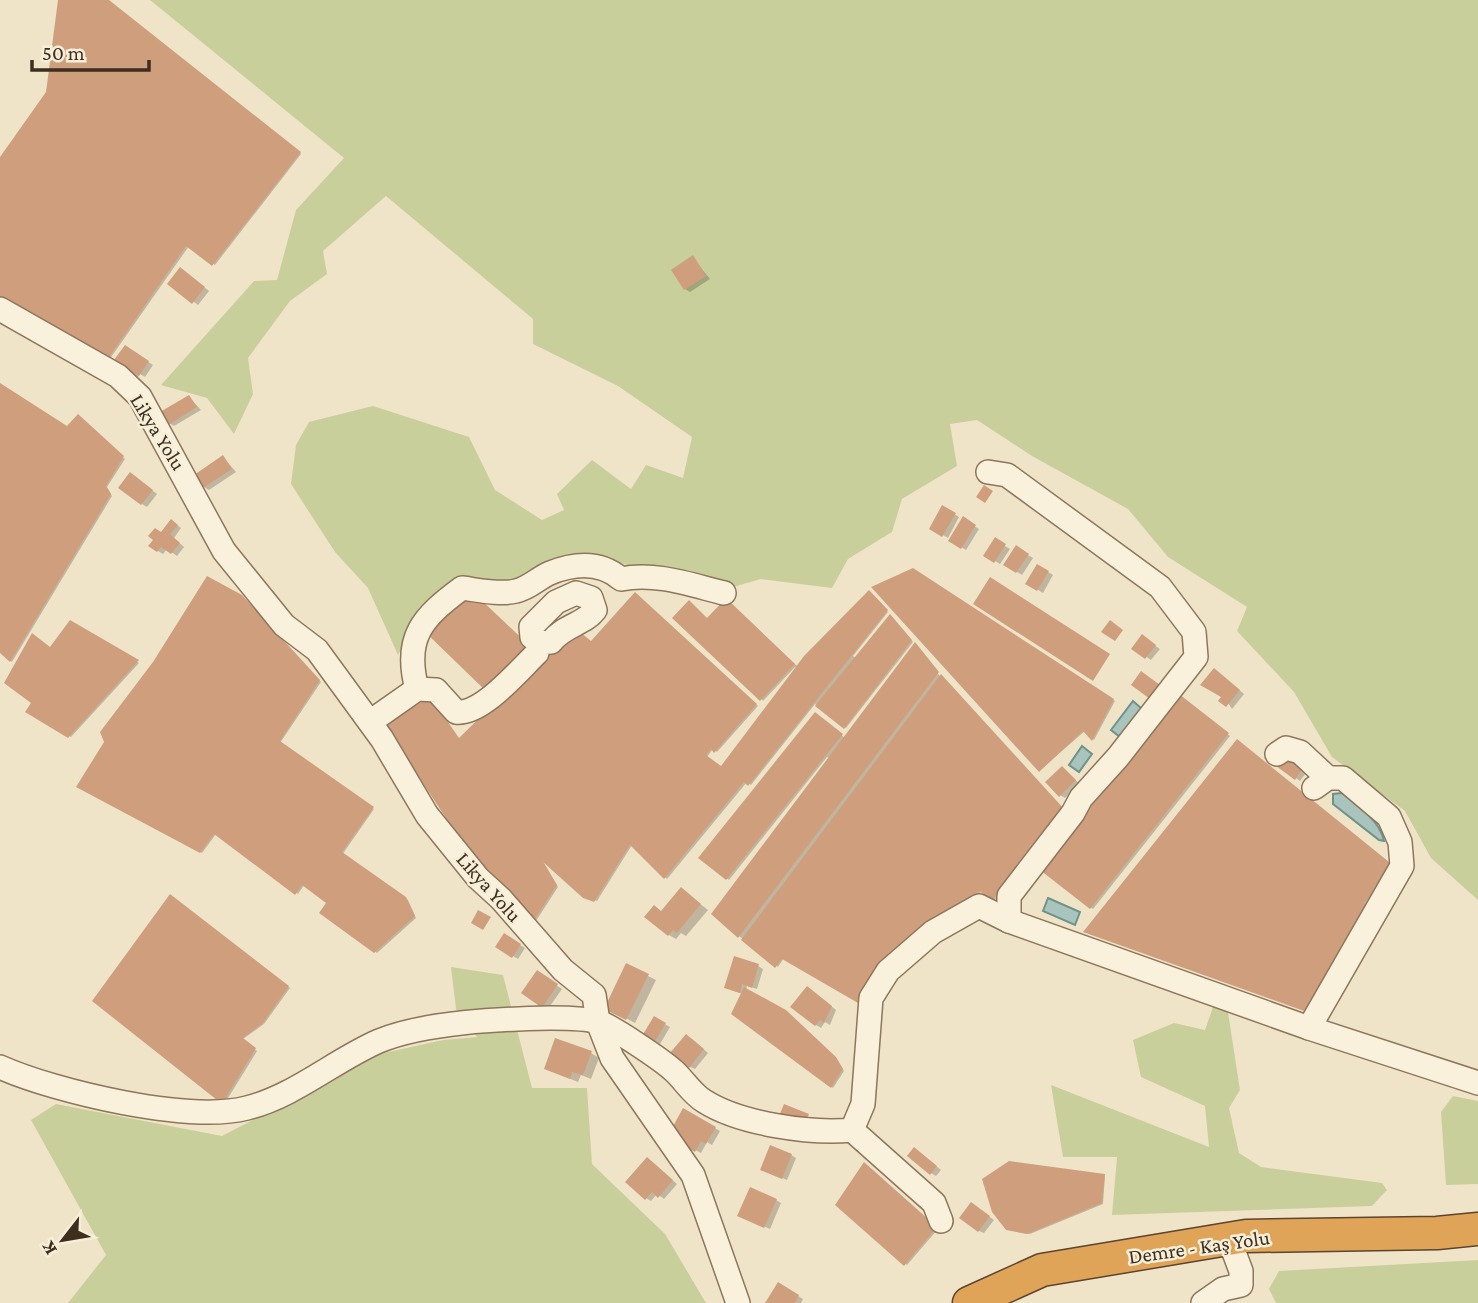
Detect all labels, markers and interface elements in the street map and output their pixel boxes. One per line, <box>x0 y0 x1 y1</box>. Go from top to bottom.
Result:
scale bar <box>32 28 149 72</box>
text: 50 m <box>42 41 85 65</box>
street label: Likya Yolu <box>125 389 191 475</box>
street label: Likya Yolu <box>451 847 527 927</box>
north arrow <box>28 1205 98 1275</box>
street label: Demre - Kaş Yolu <box>1127 1225 1271 1269</box>
text: K <box>36 1237 61 1259</box>

